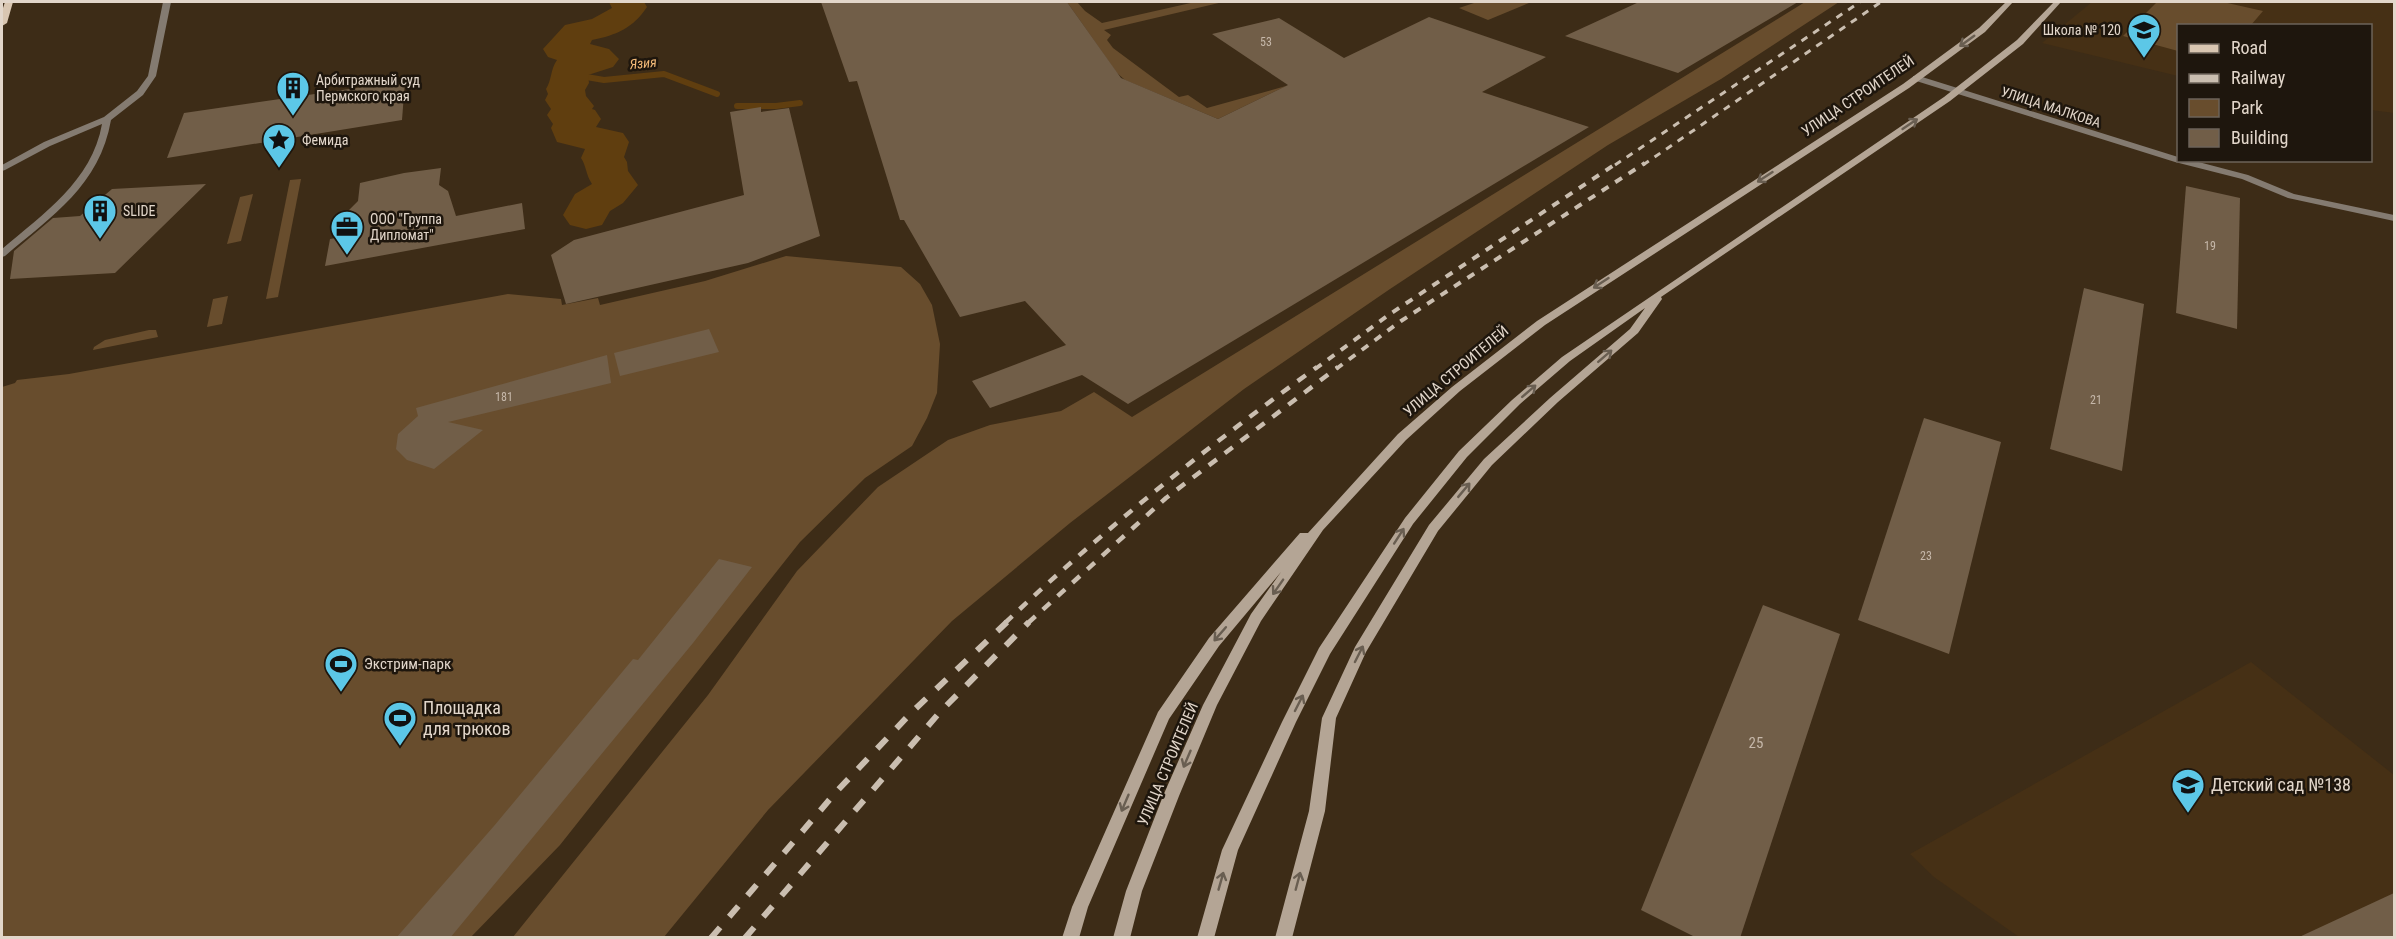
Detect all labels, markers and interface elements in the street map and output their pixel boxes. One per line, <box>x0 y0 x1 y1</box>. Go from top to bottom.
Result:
school or university icon: Школа № 120 <box>2126 12 2162 59</box>
place label: Школа № 120 <box>2043 22 2121 38</box>
legend <box>2177 24 2372 162</box>
house number: 53 <box>1260 35 1272 49</box>
one-way arrow <box>1959 35 1975 47</box>
text: Road <box>2231 37 2267 58</box>
street label: УЛИЦА СТРОИТЕЛЕЙ <box>1798 52 1918 140</box>
water label: Язия <box>628 54 658 72</box>
text: Railway <box>2231 67 2286 88</box>
building icon: Арбитражный суд Пермского края <box>275 70 311 117</box>
place label: Арбитражный суд Пермского края <box>316 72 421 104</box>
street label: УЛИЦА МАЛКОВА <box>1999 83 2103 131</box>
text: Park <box>2231 97 2263 118</box>
one-way arrow <box>1901 118 1917 130</box>
place icon: Фемида <box>261 122 297 169</box>
text: Building <box>2231 127 2288 148</box>
place label: Фемида <box>302 132 348 148</box>
one-way arrow <box>1757 172 1774 184</box>
building icon: SLIDE <box>82 193 118 240</box>
place label: SLIDE <box>123 203 155 219</box>
office icon: ООО "Группа Дипломат" <box>329 209 365 256</box>
place label: ООО "Группа Дипломат" <box>370 211 442 243</box>
house number: 19 <box>2204 239 2216 253</box>
one-way arrow <box>1593 277 1610 290</box>
street label: УЛИЦА СТРОИТЕЛЕЙ <box>1400 322 1512 420</box>
one-way arrow <box>1597 350 1613 363</box>
one-way arrow <box>1521 384 1536 398</box>
house number: 181 <box>495 390 513 404</box>
house number: 21 <box>2090 393 2102 407</box>
one-way arrow <box>1457 483 1471 498</box>
one-way arrow <box>1394 528 1406 545</box>
house number: 23 <box>1920 549 1932 563</box>
one-way arrow <box>1272 578 1284 594</box>
one-way arrow <box>1213 626 1227 641</box>
sports icon: Экстрим-парк <box>323 646 359 693</box>
one-way arrow <box>1353 646 1365 663</box>
place label: Экстрим-парк <box>364 655 451 673</box>
one-way arrow <box>1293 694 1305 712</box>
place label: Площадка для трюков <box>423 697 510 739</box>
sports icon: Площадка для трюков <box>382 700 418 747</box>
street label: УЛИЦА СТРОИТЕЛЕЙ <box>1134 700 1202 828</box>
house number: 25 <box>1749 734 1763 752</box>
one-way arrow <box>1181 749 1192 767</box>
school or university icon: Детский сад №138 <box>2170 767 2206 814</box>
place label: Детский сад №138 <box>2211 774 2351 795</box>
one-way arrow <box>1119 794 1130 812</box>
one-way arrow <box>1216 872 1227 891</box>
one-way arrow <box>1293 872 1305 891</box>

